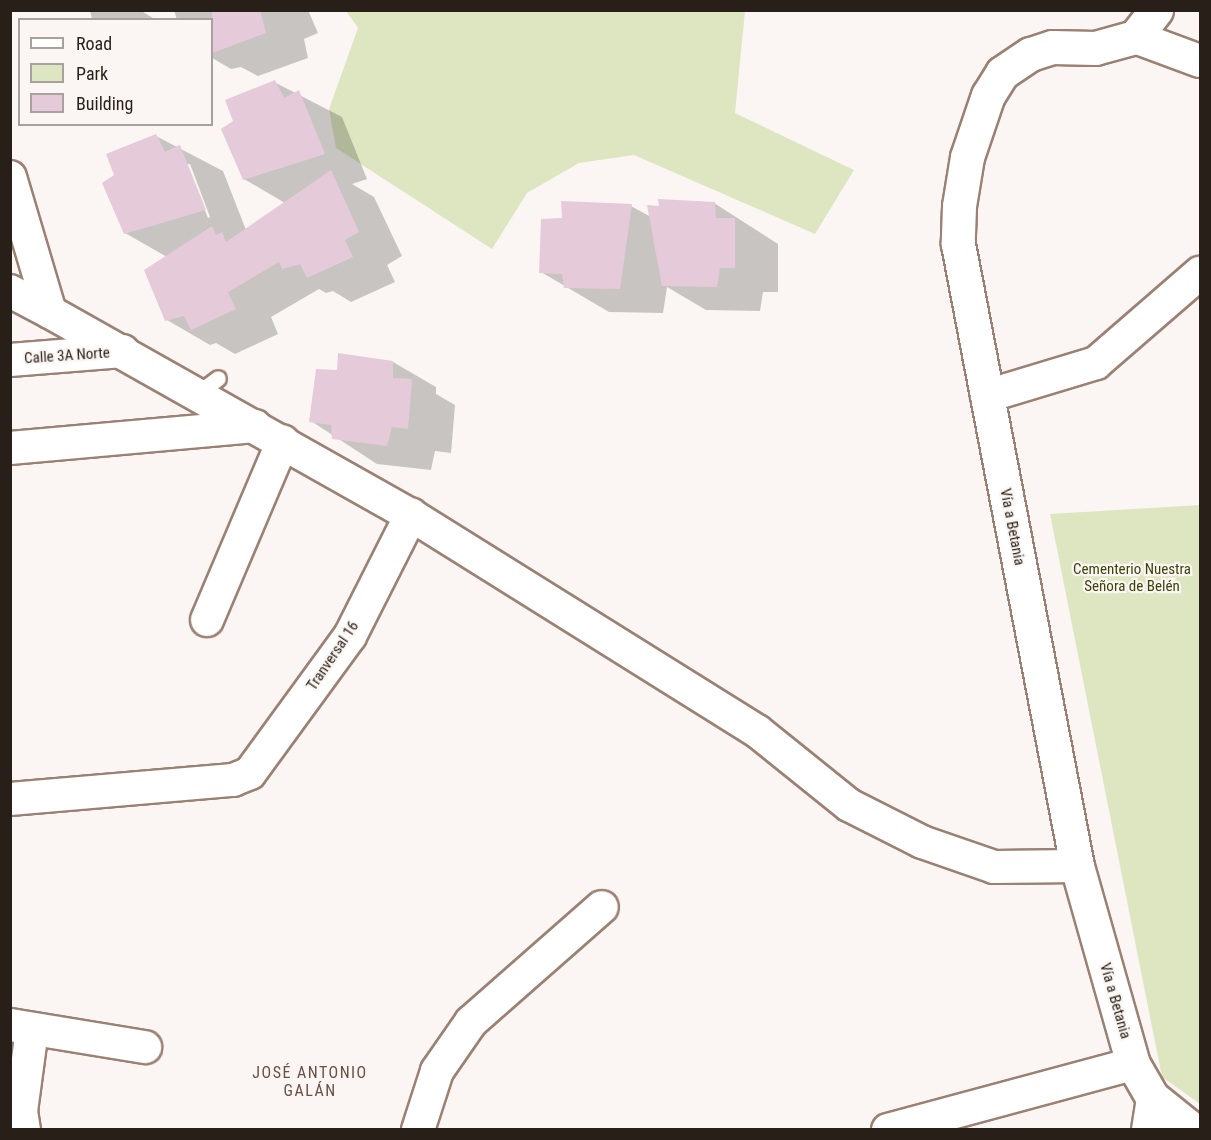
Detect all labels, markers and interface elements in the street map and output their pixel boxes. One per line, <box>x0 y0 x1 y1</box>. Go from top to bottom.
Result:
legend <box>18 18 213 126</box>
text: Road <box>76 33 112 54</box>
text: Park <box>76 63 108 84</box>
text: Building <box>76 93 133 114</box>
street label: Calle 3A Norte <box>24 344 110 368</box>
street label: Vía a Betania <box>996 487 1028 567</box>
park label: Cementerio Nuestra Señora de Belén <box>1073 560 1191 595</box>
street label: Tranversal 16 <box>303 618 363 694</box>
street label: Vía a Betania <box>1096 961 1134 1041</box>
district label: JOSÉ ANTONIO GALÁN <box>252 1063 368 1101</box>

